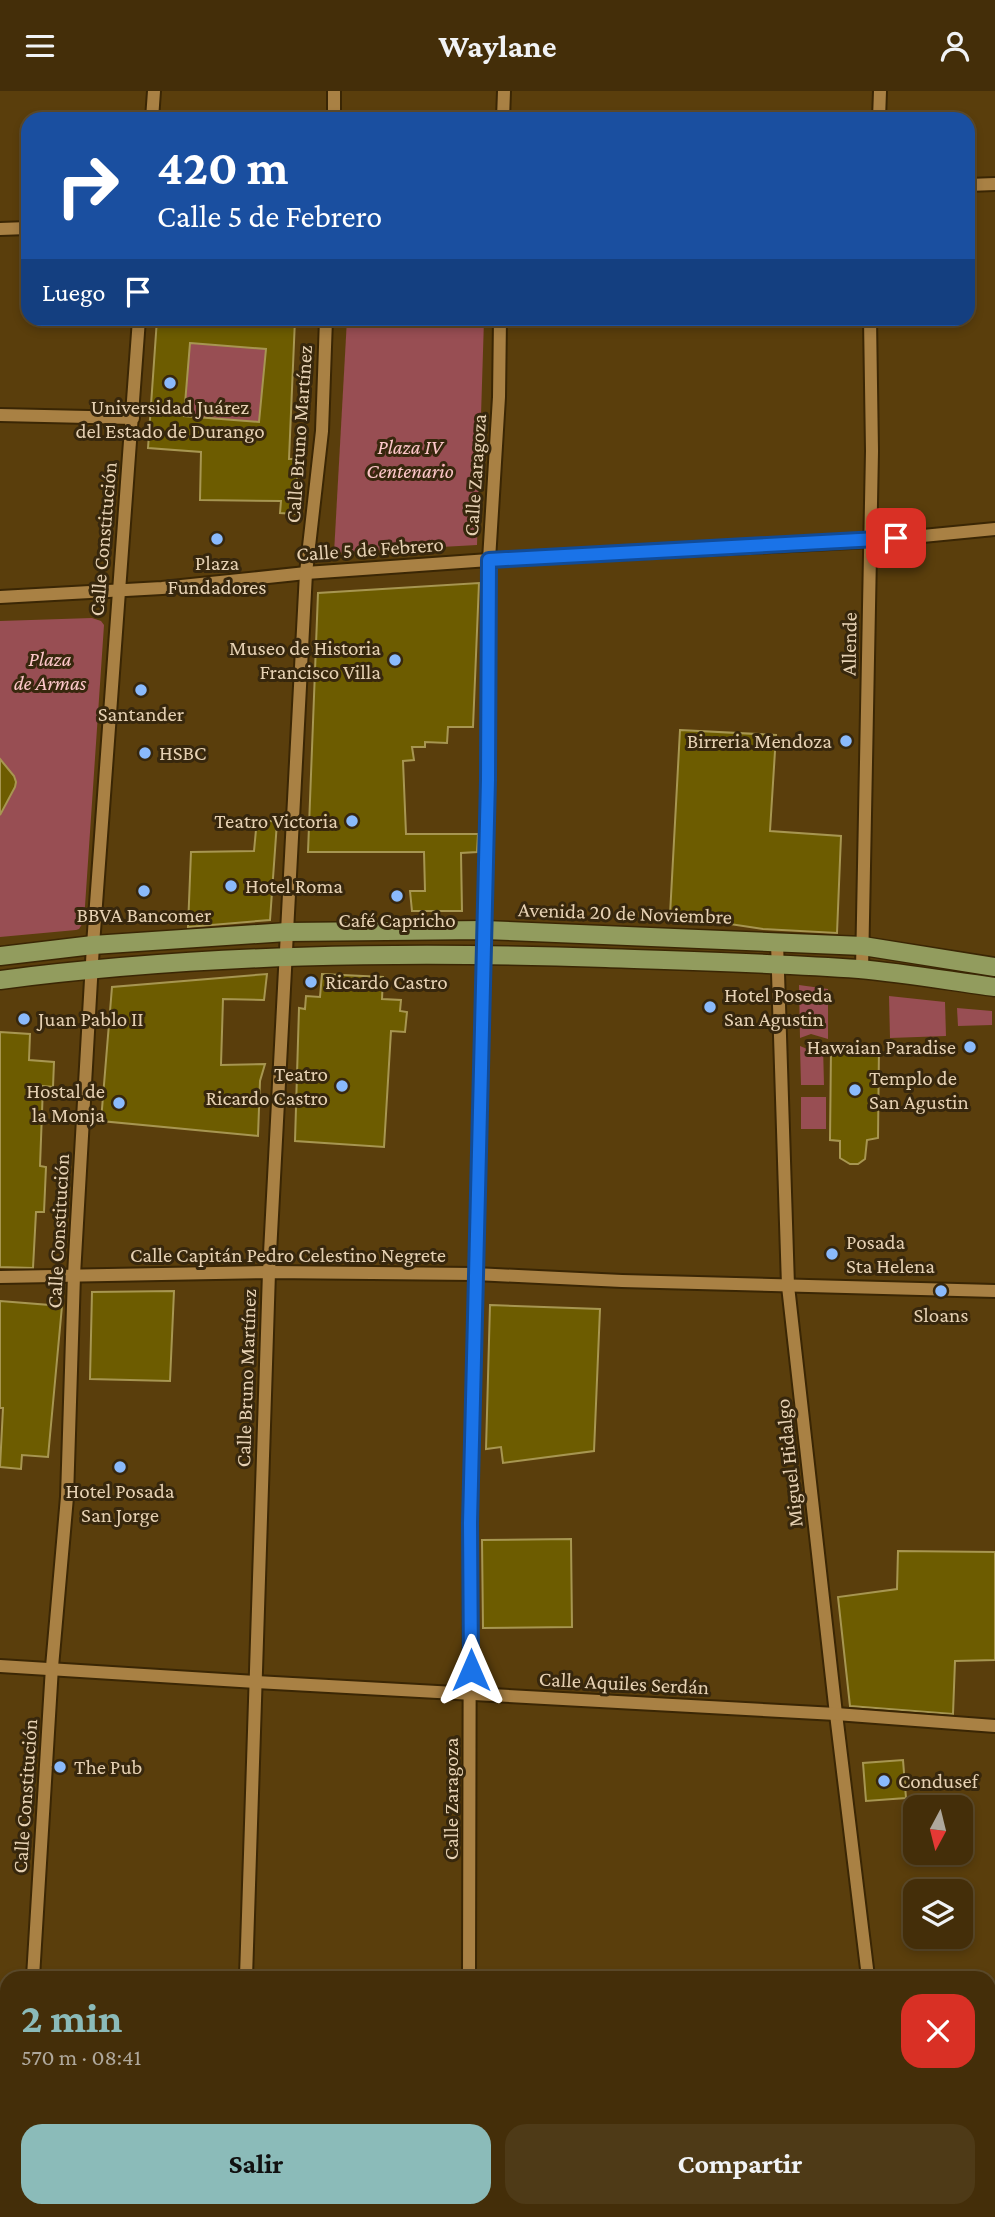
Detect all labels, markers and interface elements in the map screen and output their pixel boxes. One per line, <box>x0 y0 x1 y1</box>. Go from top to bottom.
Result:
icon: menu <box>21 27 59 65</box>
icon: person <box>936 27 974 65</box>
text: Waylane <box>438 28 557 64</box>
icon: right <box>42 140 133 231</box>
text: 420 m <box>157 140 289 195</box>
text: Calle 5 de Febrero <box>157 198 382 234</box>
icon: arrive <box>119 273 157 311</box>
text: Luego <box>42 278 105 307</box>
street label: Calle Bruno Martínez <box>281 344 317 524</box>
marker: Universidad Juárez del Estado de Durango <box>162 375 178 391</box>
place label: Universidad Juárez del Estado de Durango <box>75 395 265 443</box>
street label: Calle Zaragoza <box>459 413 491 537</box>
park label: Plaza IV Centenario <box>366 435 454 483</box>
street label: Calle Constitución <box>84 461 122 617</box>
pin <box>866 508 926 568</box>
icon: arrive <box>877 519 915 557</box>
marker: Plaza Fundadores <box>209 531 225 547</box>
street label: Calle 5 de Febrero <box>295 532 445 566</box>
place label: Plaza Fundadores <box>167 551 267 599</box>
street label: Allende <box>836 612 862 676</box>
place label: Museo de Historia Francisco Villa <box>229 636 381 684</box>
park label: Plaza de Armas <box>14 647 87 695</box>
marker: Museo de Historia Francisco Villa <box>387 652 403 668</box>
marker: Santander <box>133 682 149 698</box>
place label: Santander <box>98 702 185 726</box>
place label: Birreria Mendoza <box>687 729 832 753</box>
marker: Birreria Mendoza <box>838 733 854 749</box>
place label: HSBC <box>159 741 206 765</box>
marker: HSBC <box>137 745 153 761</box>
place label: Teatro Victoria <box>214 809 338 833</box>
marker: Teatro Victoria <box>344 813 360 829</box>
place label: Hotel Roma <box>245 874 343 898</box>
marker: Hotel Roma <box>223 878 239 894</box>
marker: BBVA Bancomer <box>136 883 152 899</box>
marker: Café Capricho <box>389 888 405 904</box>
street label: Avenida 20 de Noviembre <box>518 897 732 929</box>
place label: BBVA Bancomer <box>76 903 212 927</box>
place label: Café Capricho <box>338 908 456 932</box>
place label: Ricardo Castro <box>325 970 448 994</box>
marker: Ricardo Castro <box>303 974 319 990</box>
place label: Hotel Poseda San Agustin <box>724 983 833 1031</box>
marker: Hotel Poseda San Agustin <box>702 999 718 1015</box>
place label: Juan Pablo II <box>36 1007 144 1031</box>
marker: Juan Pablo II <box>16 1011 32 1027</box>
place label: Hawaian Paradise <box>806 1035 956 1059</box>
marker: Hawaian Paradise <box>962 1039 978 1055</box>
place label: Teatro Ricardo Castro <box>205 1062 328 1110</box>
place label: Templo de San Agustin <box>869 1066 969 1114</box>
marker: Teatro Ricardo Castro <box>334 1078 350 1094</box>
place label: Hostal de la Monja <box>26 1079 105 1127</box>
marker: Templo de San Agustin <box>847 1082 863 1098</box>
marker: Hostal de la Monja <box>111 1095 127 1111</box>
street label: Calle Constitución <box>42 1153 74 1309</box>
place label: Posada Sta Helena <box>846 1230 935 1278</box>
street label: Calle Capitán Pedro Celestino Negrete <box>130 1243 446 1267</box>
marker: Posada Sta Helena <box>824 1246 840 1262</box>
marker: Sloans <box>933 1283 949 1299</box>
street label: Calle Bruno Martínez <box>231 1288 261 1468</box>
place label: Sloans <box>913 1303 969 1327</box>
street label: Miguel Hidalgo <box>770 1398 808 1528</box>
marker: Hotel Posada San Jorge <box>112 1459 128 1475</box>
place label: Hotel Posada San Jorge <box>66 1479 175 1527</box>
position arrow <box>434 1633 508 1707</box>
street label: Calle Aquiles Serdán <box>538 1667 710 1699</box>
street label: Calle Constitución <box>8 1718 42 1874</box>
street label: Calle Zaragoza <box>439 1737 463 1860</box>
place label: The Pub <box>74 1755 142 1779</box>
marker: The Pub <box>52 1759 68 1775</box>
place label: Condusef <box>898 1769 980 1793</box>
marker: Condusef <box>876 1773 892 1789</box>
north arrow <box>903 1795 973 1865</box>
map controls <box>903 1795 973 1949</box>
button: layers <box>903 1879 973 1949</box>
text: 2 min <box>21 1994 122 2041</box>
button: close <box>901 1994 975 2068</box>
text: 570 m · 08:41 <box>21 2044 141 2070</box>
button: Salir <box>21 2124 491 2204</box>
button: Compartir <box>505 2124 975 2204</box>

